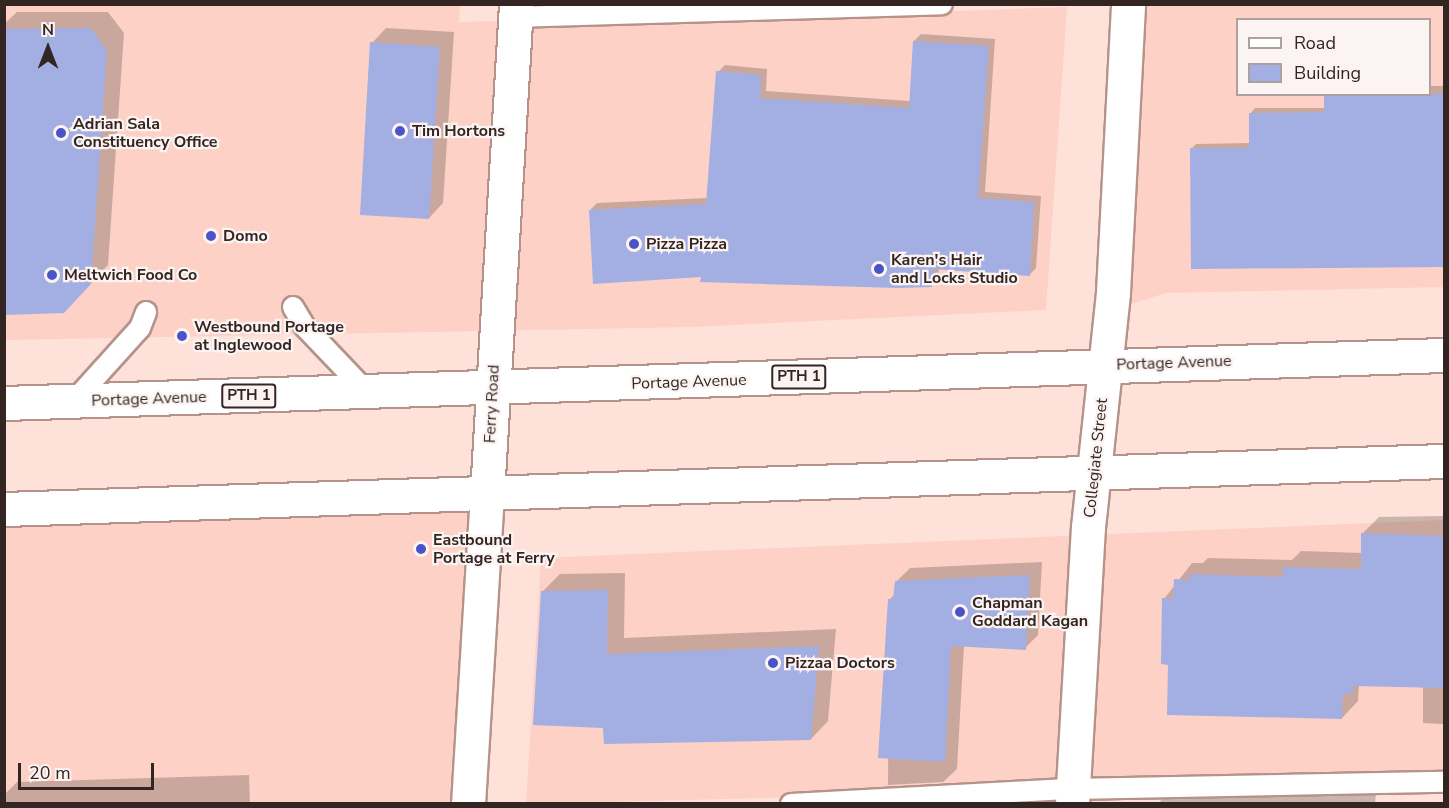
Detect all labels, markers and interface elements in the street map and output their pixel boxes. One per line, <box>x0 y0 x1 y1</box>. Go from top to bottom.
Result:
north arrow <box>18 18 78 78</box>
legend <box>1236 18 1431 96</box>
text: N <box>42 19 54 41</box>
text: Road <box>1294 31 1336 55</box>
text: Building <box>1294 61 1361 85</box>
place label: Adrian Sala Constituency Office <box>73 114 218 152</box>
place label: Tim Hortons <box>412 121 505 141</box>
marker: Tim Hortons <box>393 124 407 138</box>
marker: Adrian Sala Constituency Office <box>54 126 68 140</box>
place label: Domo <box>223 226 268 246</box>
marker: Domo <box>204 229 218 243</box>
place label: Pizza Pizza <box>646 234 727 254</box>
marker: Pizza Pizza <box>627 237 641 251</box>
place label: Karen's Hair and Locks Studio <box>891 250 1018 288</box>
marker: Karen's Hair and Locks Studio <box>872 262 886 276</box>
place label: Meltwich Food Co <box>64 265 197 285</box>
marker: Meltwich Food Co <box>45 268 59 282</box>
place label: Westbound Portage at Inglewood <box>194 317 344 355</box>
marker: Westbound Portage at Inglewood <box>175 329 189 343</box>
street label: Portage Avenue <box>1116 351 1232 375</box>
street label: Ferry Road <box>480 364 504 444</box>
road number: PTH 1 <box>770 365 828 389</box>
street label: Portage Avenue <box>631 370 747 394</box>
road number: PTH 1 <box>220 384 278 408</box>
street label: Portage Avenue <box>91 387 207 411</box>
street label: Collegiate Street <box>1080 397 1112 519</box>
place label: Eastbound Portage at Ferry <box>433 530 555 568</box>
marker: Eastbound Portage at Ferry <box>414 542 428 556</box>
place label: Chapman Goddard Kagan <box>972 593 1088 631</box>
marker: Chapman Goddard Kagan <box>953 605 967 619</box>
place label: Pizzaa Doctors <box>785 653 895 673</box>
marker: Pizzaa Doctors <box>766 656 780 670</box>
scale bar <box>21 751 158 789</box>
text: 20 m <box>29 761 71 785</box>

